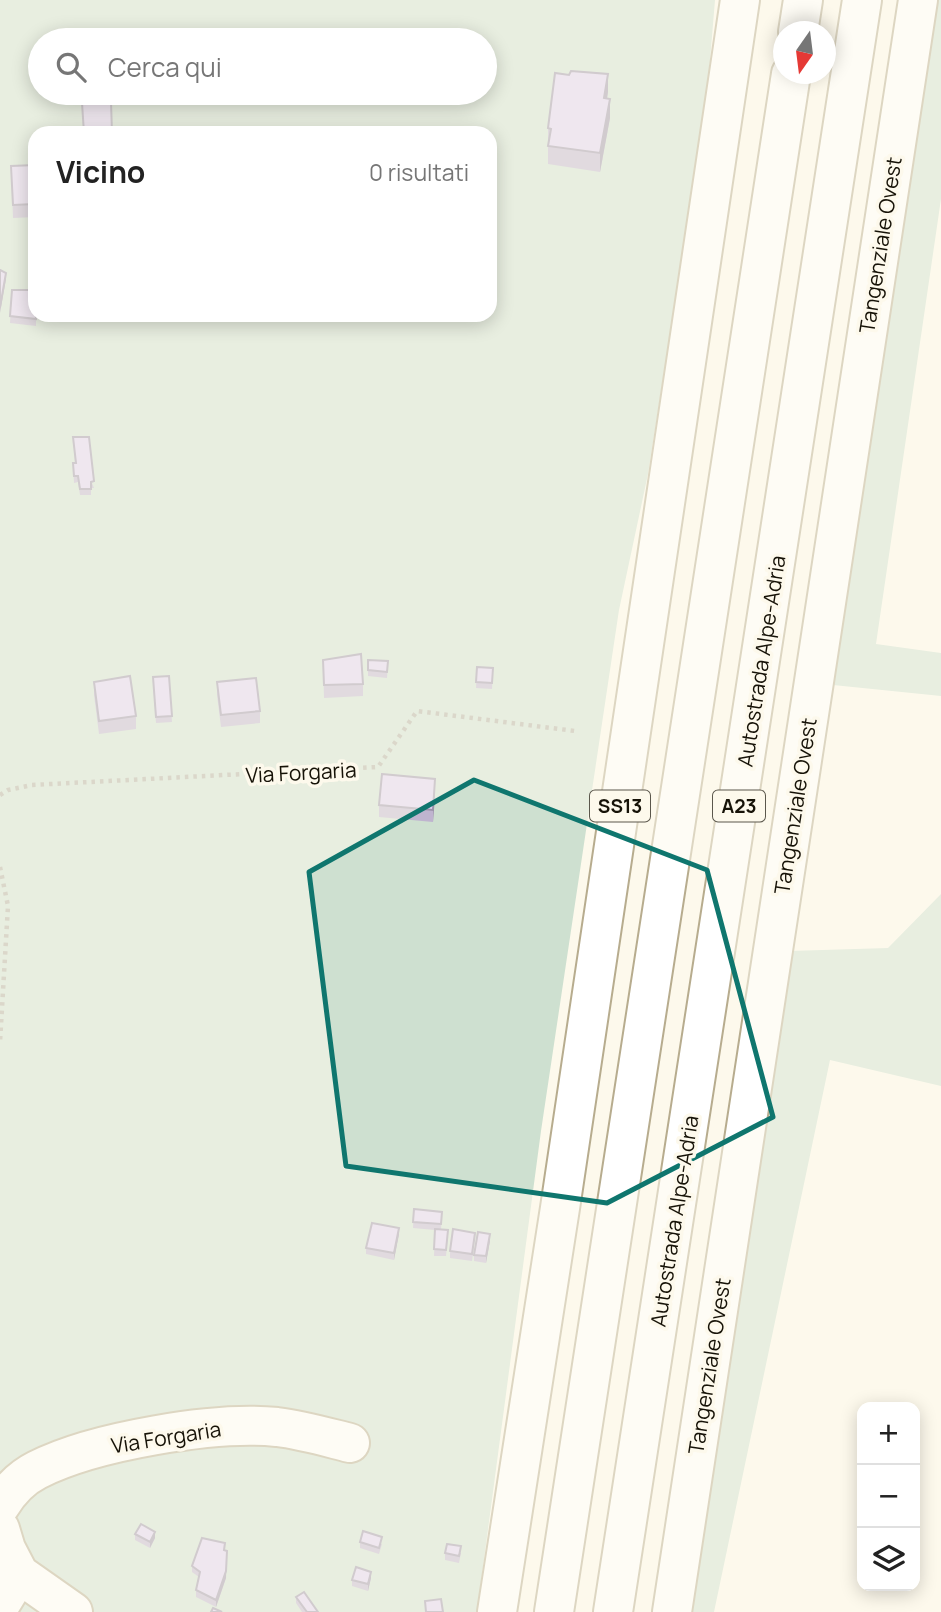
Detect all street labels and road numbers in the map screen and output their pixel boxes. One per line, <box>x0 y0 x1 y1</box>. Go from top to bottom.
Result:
street label: Tangenziale Ovest <box>852 155 908 335</box>
street label: Autostrada Alpe-Adria <box>730 553 792 769</box>
street label: Tangenziale Ovest <box>767 716 823 896</box>
street label: Via Forgaria <box>245 755 357 789</box>
road number: SS13 <box>590 790 650 821</box>
road number: A23 <box>713 790 765 821</box>
street label: Autostrada Alpe-Adria <box>643 1113 705 1329</box>
street label: Tangenziale Ovest <box>681 1276 737 1456</box>
street label: Via Forgaria <box>109 1414 223 1460</box>

